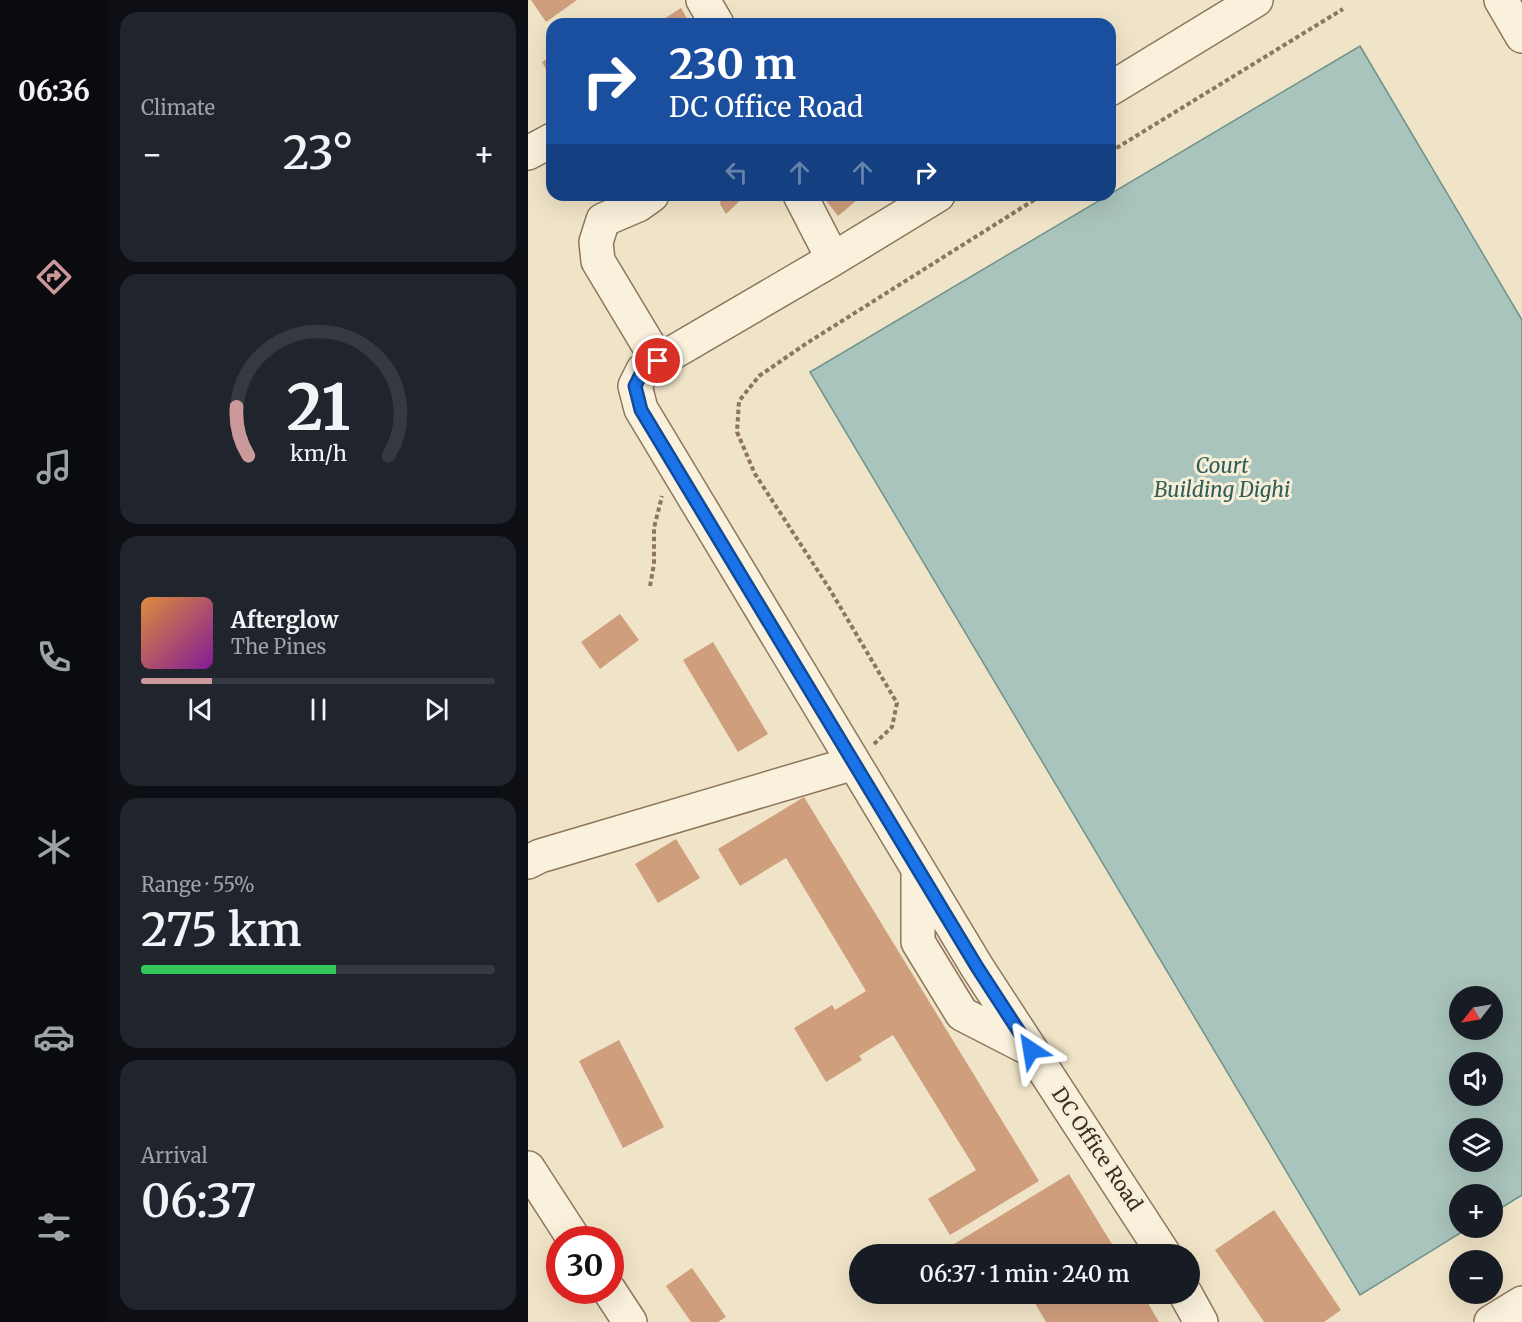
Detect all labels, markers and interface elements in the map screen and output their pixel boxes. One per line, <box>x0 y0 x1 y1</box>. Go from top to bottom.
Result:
text: 230 m <box>669 38 796 90</box>
icon: right <box>570 42 648 120</box>
text: 06:36 <box>18 74 90 108</box>
text: DC Office Road <box>669 90 863 124</box>
text: Climate <box>141 95 215 120</box>
text: 23° <box>283 125 353 181</box>
text: − <box>141 134 163 175</box>
text: + <box>473 134 495 175</box>
icon: left <box>720 156 753 189</box>
icon: ahead <box>783 156 816 189</box>
icon: ahead <box>846 156 879 189</box>
icon: right <box>909 156 942 189</box>
icon: directions <box>33 256 75 298</box>
pin <box>632 335 683 386</box>
icon: arrive <box>641 344 674 377</box>
text: 21 <box>286 369 350 447</box>
text: km/h <box>290 440 346 467</box>
icon: music <box>33 446 75 488</box>
water label: Court Building Dighi <box>1154 452 1290 503</box>
text: Afterglow <box>231 606 338 634</box>
text: The Pines <box>231 634 326 659</box>
icon: phone <box>33 636 75 678</box>
icon: previous <box>184 693 217 726</box>
icon: pause <box>302 693 335 726</box>
icon: next <box>420 693 453 726</box>
icon: climate <box>33 826 75 868</box>
text: Range · 55% <box>141 872 255 897</box>
text: 275 km <box>141 902 302 958</box>
north arrow <box>1449 986 1503 1040</box>
map controls <box>1449 986 1503 1304</box>
icon: car <box>33 1016 75 1058</box>
position arrow <box>999 1018 1063 1082</box>
button: sound <box>1449 1052 1503 1106</box>
street label: DC Office Road <box>1047 1082 1148 1215</box>
button: layers <box>1449 1118 1503 1172</box>
text: Arrival <box>141 1143 208 1168</box>
text: 06:37 <box>141 1173 257 1229</box>
button: + <box>1449 1184 1503 1238</box>
icon: filters <box>33 1206 75 1248</box>
speed limit sign: 30 <box>546 1226 624 1304</box>
button: − <box>1449 1250 1503 1304</box>
text: 06:37 · 1 min · 240 m <box>920 1260 1129 1288</box>

